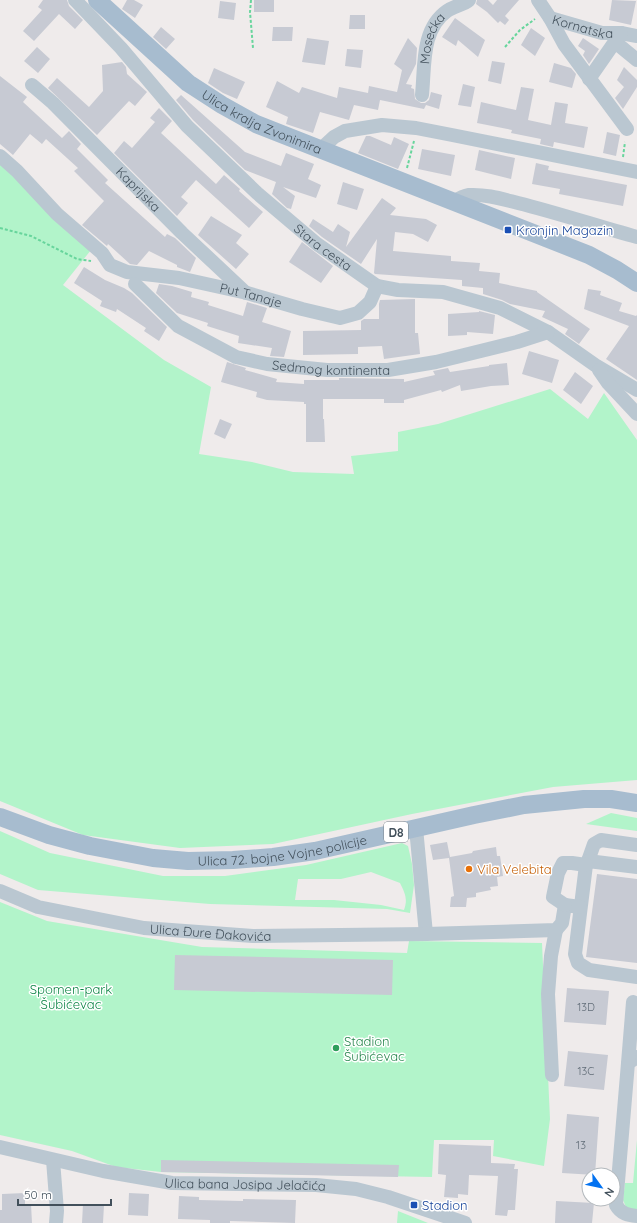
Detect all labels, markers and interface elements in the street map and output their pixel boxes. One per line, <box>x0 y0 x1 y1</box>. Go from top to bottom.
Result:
street label: Mosećka <box>416 9 448 65</box>
street label: Kornatska <box>550 11 613 42</box>
street label: Ulica kralja Zvonimira <box>199 86 324 157</box>
street label: Kaprijska <box>113 163 164 215</box>
street label: Stara cesta <box>291 220 355 274</box>
place label: Kronjin Magazin <box>516 222 613 238</box>
marker: Kronjin Magazin <box>503 225 513 235</box>
street label: Put Tanaje <box>218 279 284 311</box>
street label: Sedmog kontinenta <box>272 357 390 378</box>
road number: D8 <box>384 822 408 842</box>
street label: Ulica 72. bojne Vojne policije <box>197 831 368 869</box>
place label: Vila Velebita <box>477 861 552 877</box>
marker: Vila Velebita <box>464 864 474 874</box>
street label: Ulica Đure Đakovića <box>149 920 271 944</box>
park label: Spomen-park Šubićevac <box>30 981 112 1012</box>
house number: 13D <box>577 1000 595 1014</box>
place label: Stadion Šubićevac <box>344 1033 405 1064</box>
marker: Stadion Šubićevac <box>331 1043 341 1053</box>
house number: 13C <box>577 1064 595 1078</box>
house number: 13 <box>576 1138 586 1152</box>
north arrow <box>581 1167 621 1207</box>
street label: Ulica bana Josipa Jelačića <box>163 1174 327 1194</box>
scale bar <box>18 1181 111 1207</box>
text: N <box>601 1185 617 1200</box>
text: 50 m <box>24 1187 52 1202</box>
place label: Stadion <box>422 1197 468 1213</box>
marker: Stadion <box>409 1200 419 1210</box>

